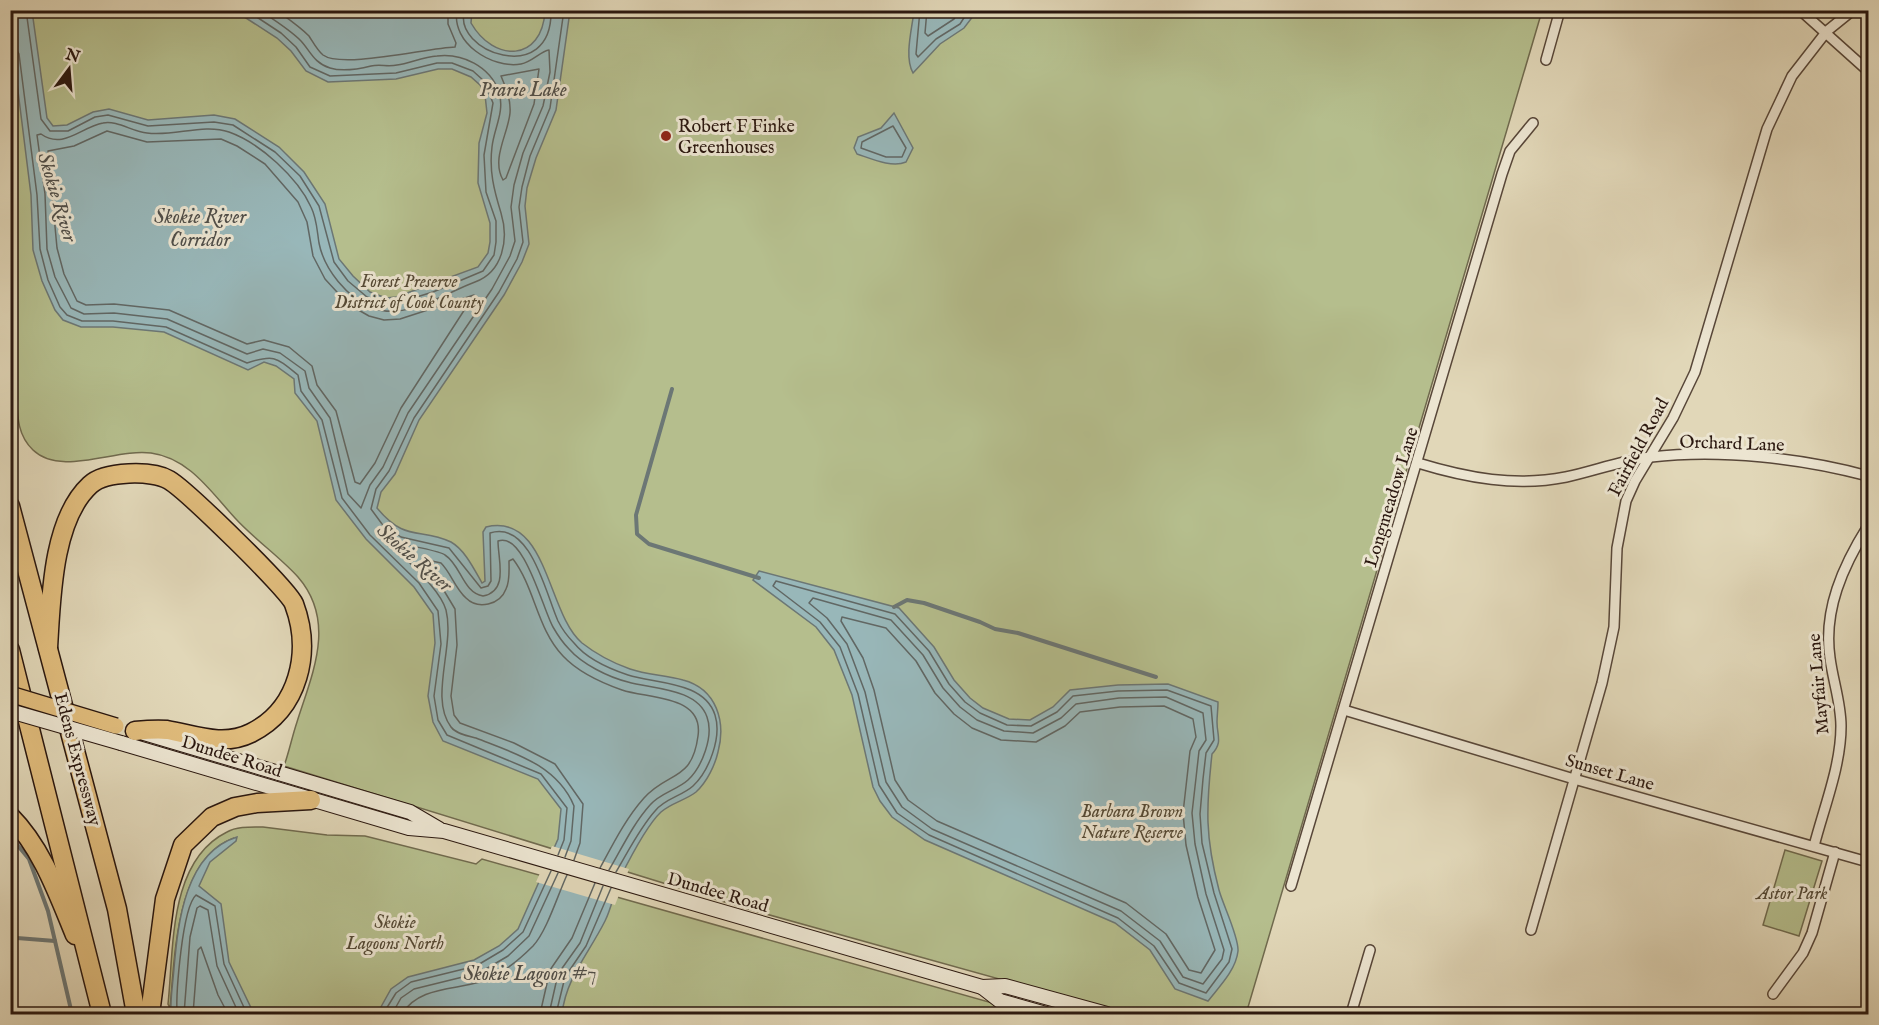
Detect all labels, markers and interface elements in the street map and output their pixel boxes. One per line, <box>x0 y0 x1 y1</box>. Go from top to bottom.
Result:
north arrow <box>39 39 99 99</box>
text: N <box>62 45 82 68</box>
water label: Prarie Lake <box>479 78 567 103</box>
place label: Robert F Finke Greenhouses <box>678 116 795 160</box>
marker: Robert F Finke Greenhouses <box>659 129 673 143</box>
water label: Skokie River <box>31 150 82 246</box>
water label: Skokie River Corridor <box>154 205 247 253</box>
park label: Forest Preserve District of Cook County <box>335 271 484 315</box>
street label: Fairfield Road <box>1604 394 1675 501</box>
street label: Longmeadow Lane <box>1360 425 1425 570</box>
street label: Orchard Lane <box>1679 431 1785 458</box>
water label: Skokie River <box>371 519 458 599</box>
street label: Mayfair Lane <box>1804 632 1835 735</box>
street label: Edens Expressway <box>48 690 105 829</box>
street label: Dundee Road <box>178 731 285 784</box>
street label: Sunset Lane <box>1563 750 1657 797</box>
park label: Barbara Brown Nature Reserve <box>1081 801 1183 845</box>
street label: Dundee Road <box>664 868 771 919</box>
park label: Astor Park <box>1754 883 1828 906</box>
park label: Skokie Lagoons North <box>345 912 444 956</box>
water label: Skokie Lagoon #7 <box>463 962 597 988</box>

